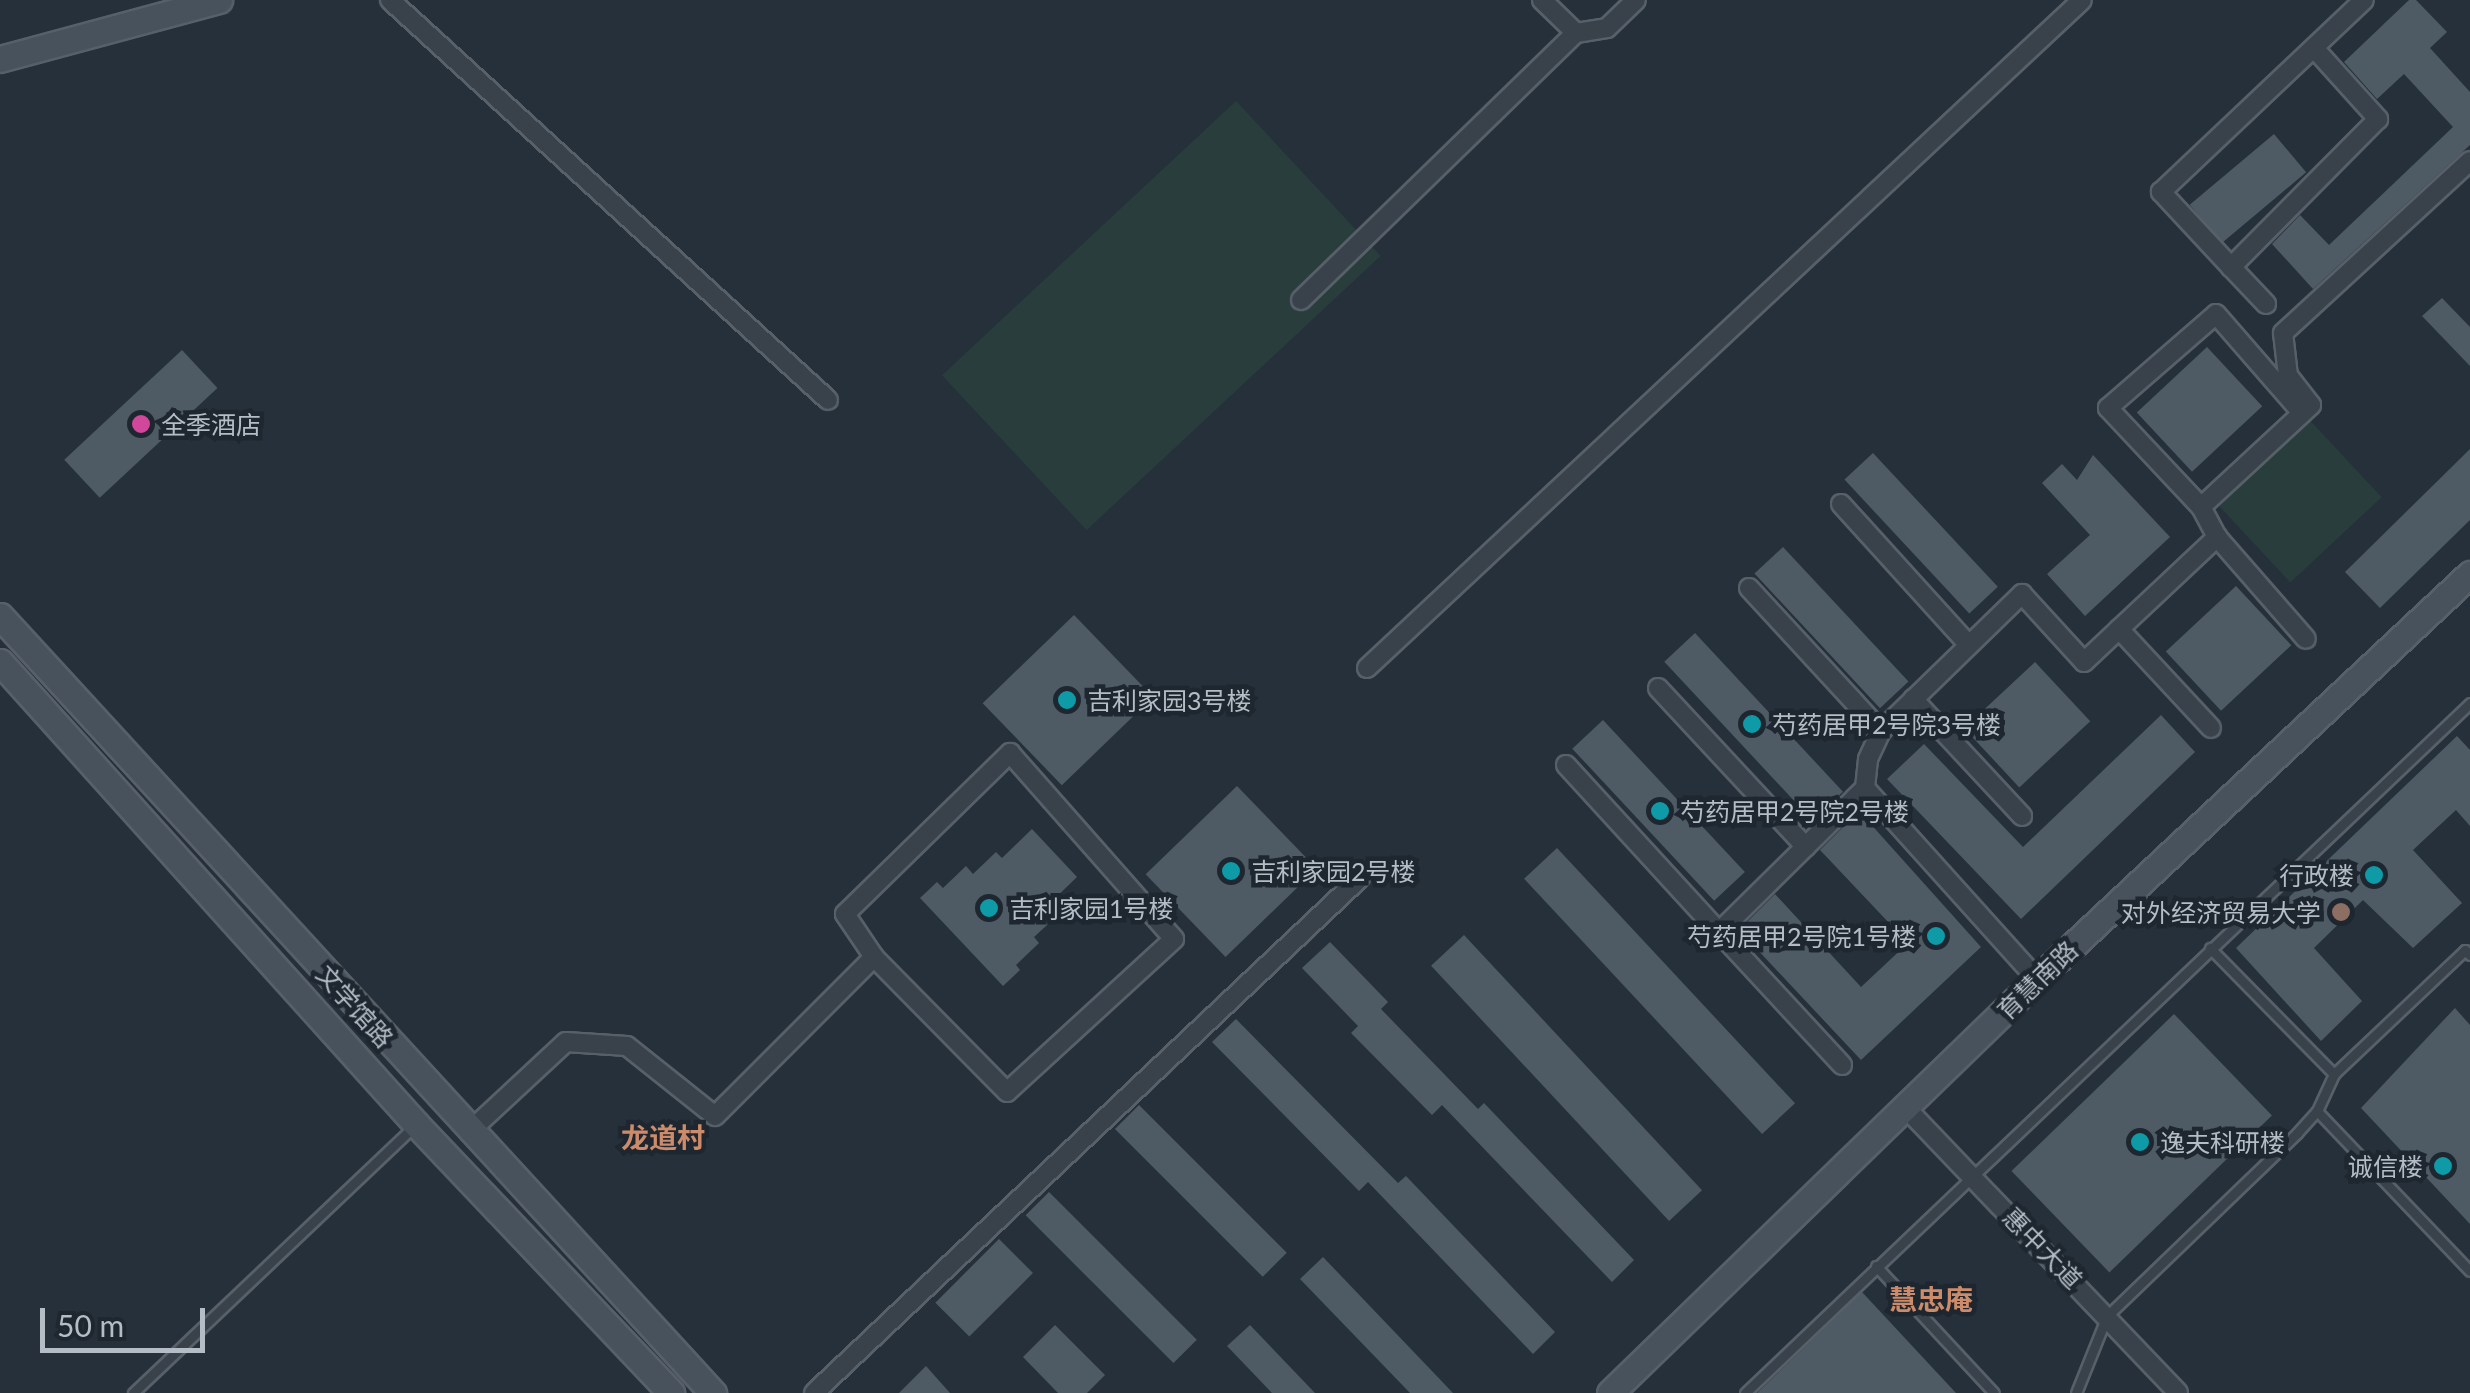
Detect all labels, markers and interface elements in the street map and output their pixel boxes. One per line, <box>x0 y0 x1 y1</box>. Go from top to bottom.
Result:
place label: 全季酒店 <box>161 409 261 439</box>
marker: 全季酒店 <box>130 413 152 435</box>
place label: 吉利家园3号楼 <box>1087 685 1251 715</box>
marker: 吉利家园3号楼 <box>1056 689 1078 711</box>
place label: 芍药居甲2号院3号楼 <box>1772 709 2001 739</box>
marker: 芍药居甲2号院3号楼 <box>1741 713 1763 735</box>
place label: 芍药居甲2号院2号楼 <box>1680 796 1909 826</box>
marker: 芍药居甲2号院2号楼 <box>1649 800 1671 822</box>
place label: 吉利家园2号楼 <box>1251 856 1415 886</box>
marker: 吉利家园2号楼 <box>1220 860 1242 882</box>
place label: 行政楼 <box>2279 860 2354 890</box>
marker: 行政楼 <box>2363 864 2385 886</box>
place label: 吉利家园1号楼 <box>1009 893 1173 923</box>
marker: 吉利家园1号楼 <box>978 897 1000 919</box>
place label: 对外经济贸易大学 <box>2121 897 2321 927</box>
marker: 对外经济贸易大学 <box>2330 901 2352 923</box>
place label: 芍药居甲2号院1号楼 <box>1687 921 1916 951</box>
marker: 芍药居甲2号院1号楼 <box>1925 925 1947 947</box>
street label: 育慧南路 <box>1991 934 2083 1026</box>
street label: 文学馆路 <box>310 959 400 1053</box>
district label: 龙道村 <box>621 1120 705 1154</box>
place label: 逸夫科研楼 <box>2160 1127 2285 1157</box>
marker: 逸夫科研楼 <box>2129 1131 2151 1153</box>
place label: 诚信楼 <box>2348 1151 2423 1181</box>
marker: 诚信楼 <box>2432 1155 2454 1177</box>
street label: 惠中大道 <box>1997 1202 2089 1294</box>
district label: 慧忠庵 <box>1889 1282 1973 1316</box>
scale bar <box>45 1288 210 1350</box>
text: 50 m <box>57 1307 124 1343</box>

